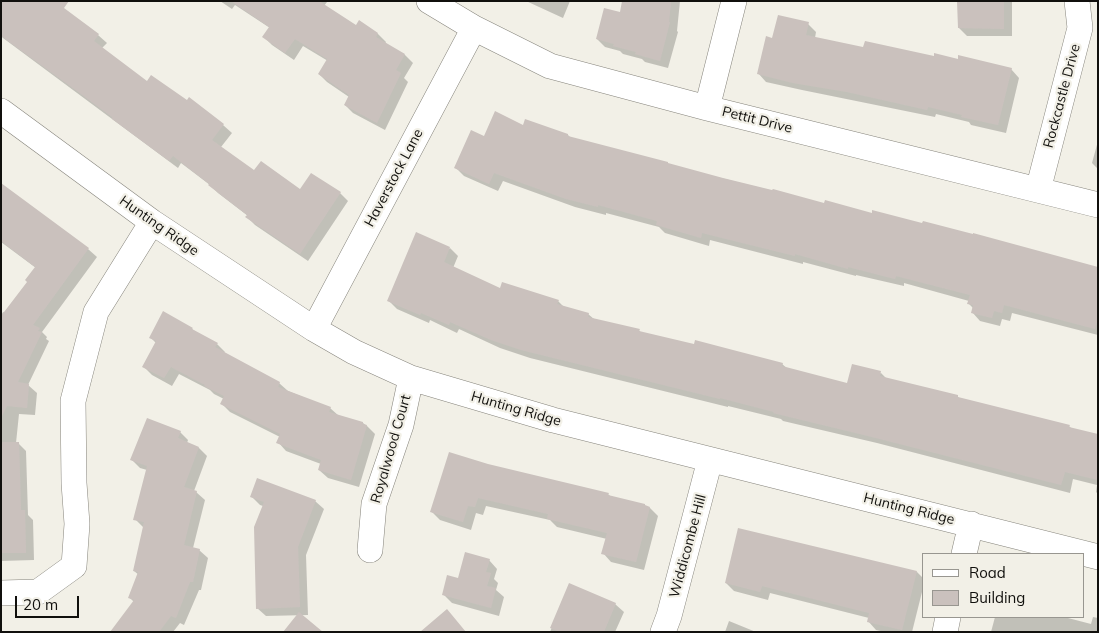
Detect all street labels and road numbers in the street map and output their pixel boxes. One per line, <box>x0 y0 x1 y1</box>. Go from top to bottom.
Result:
street label: Rockcastle Drive <box>1040 42 1084 150</box>
street label: Pettit Drive <box>720 103 794 137</box>
street label: Haverstock Lane <box>361 126 427 230</box>
street label: Hunting Ridge <box>116 192 202 260</box>
street label: Hunting Ridge <box>469 388 563 430</box>
street label: Royalwood Court <box>367 393 415 505</box>
street label: Hunting Ridge <box>862 490 956 528</box>
street label: Widdicombe Hill <box>666 492 710 600</box>

